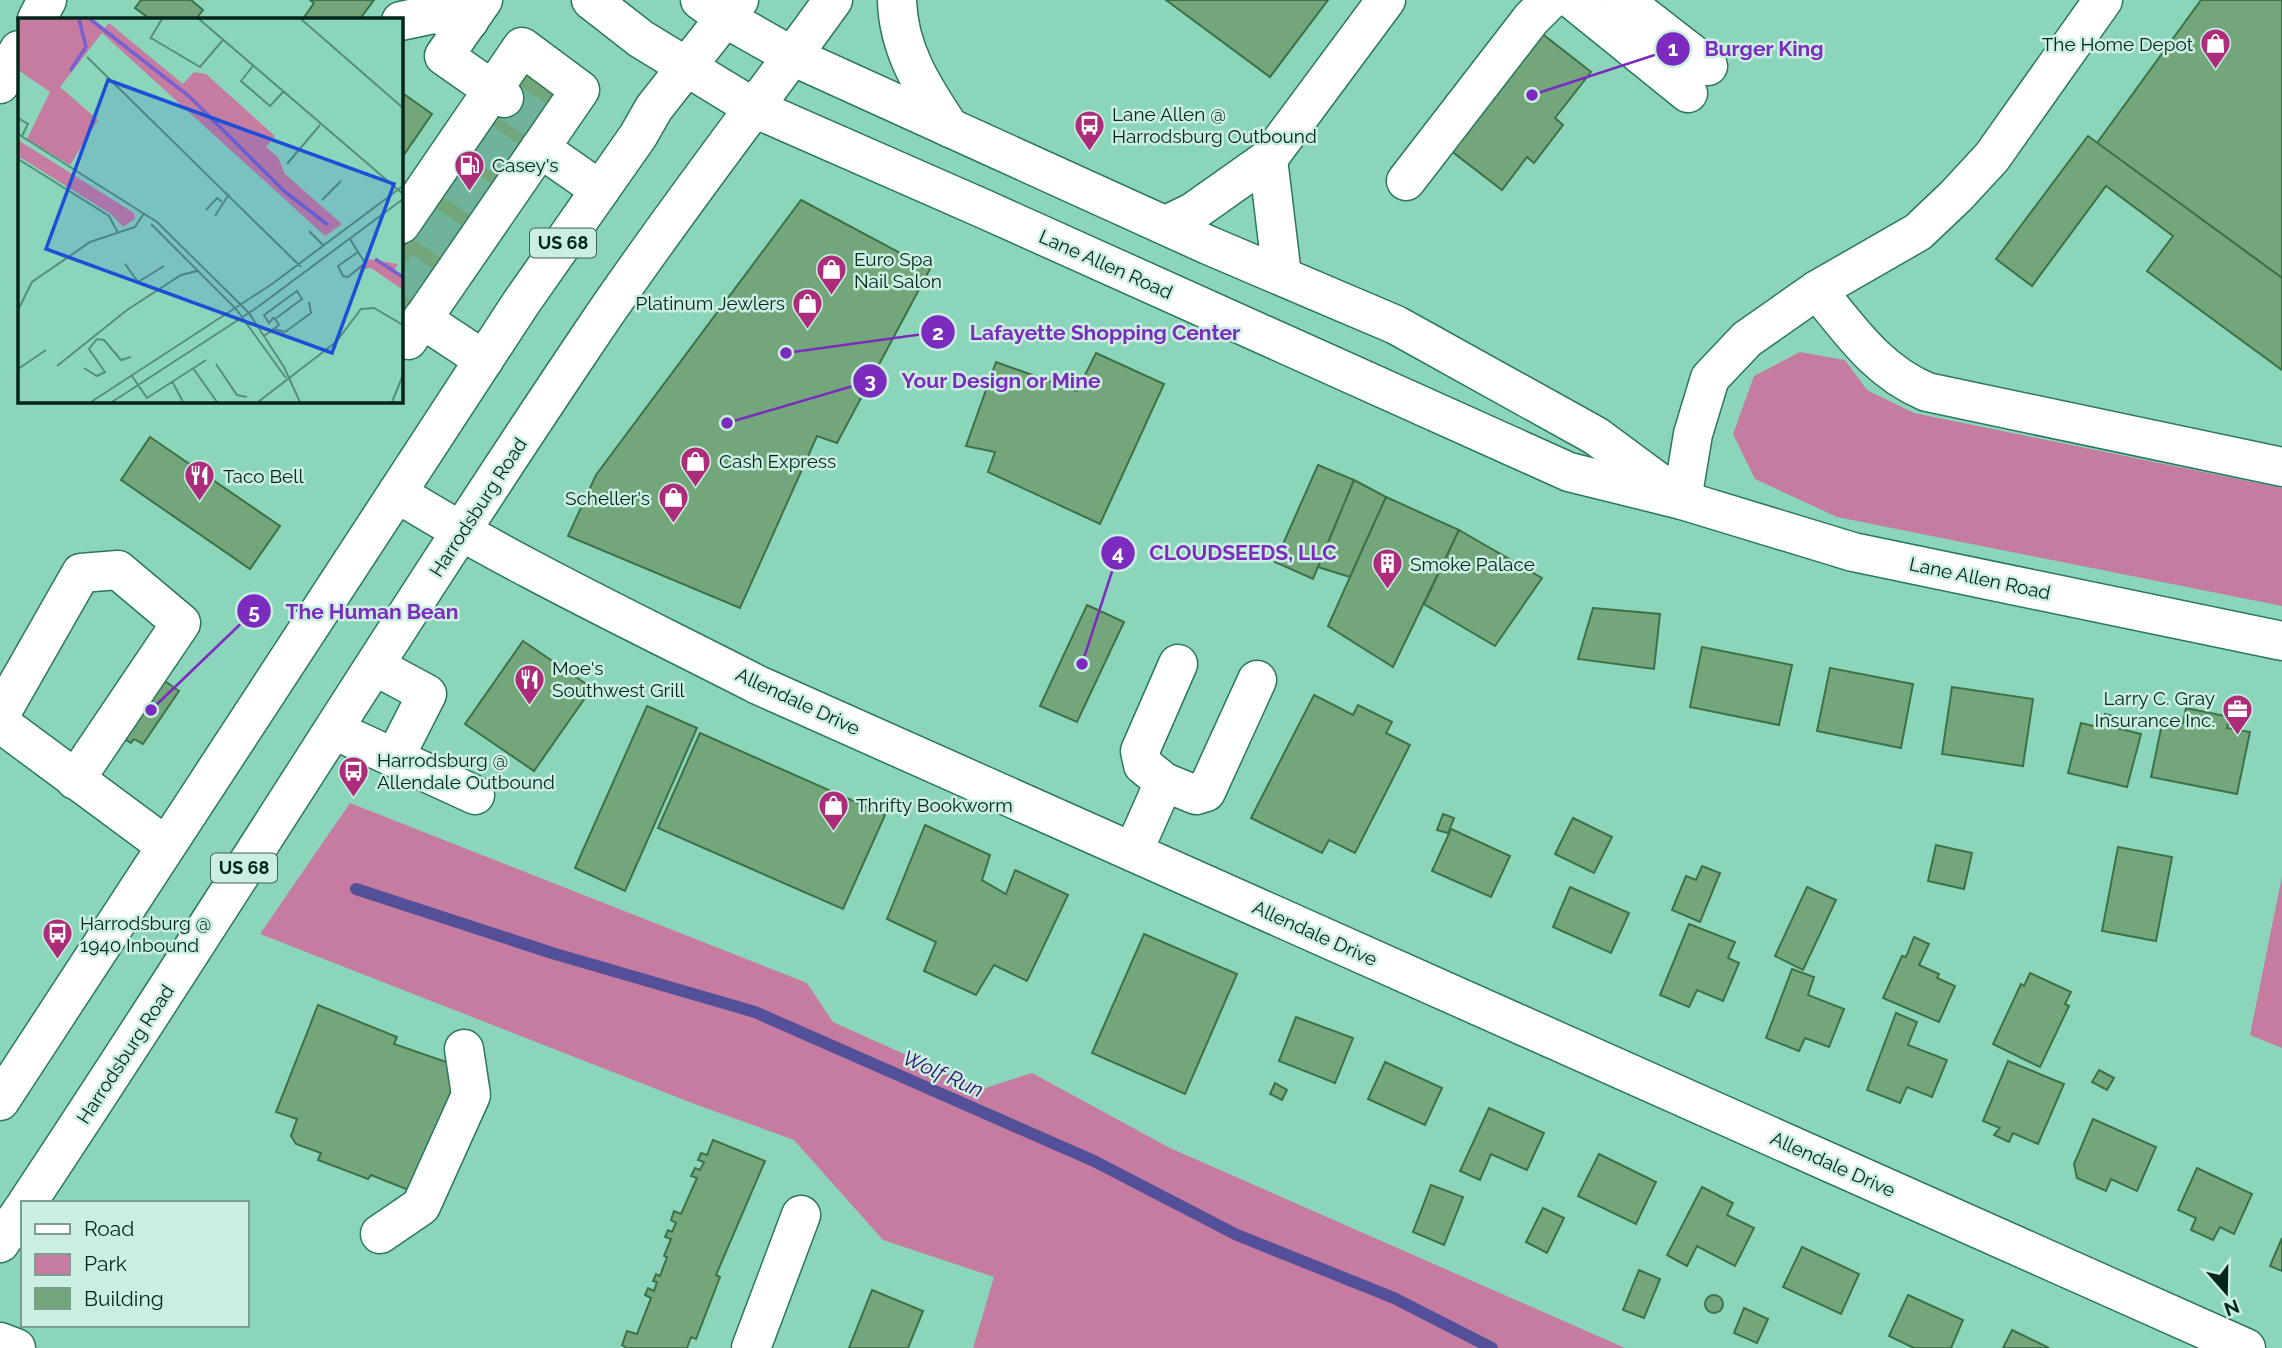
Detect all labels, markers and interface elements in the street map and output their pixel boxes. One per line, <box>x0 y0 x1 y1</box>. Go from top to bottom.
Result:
inset map <box>18 18 402 402</box>
shop icon: The Home Depot <box>2199 27 2233 71</box>
callout: Burger King <box>1655 28 1838 70</box>
place label: The Home Depot <box>2042 33 2194 55</box>
text: 1 <box>1668 36 1678 61</box>
text: Burger King <box>1704 36 1824 61</box>
place label: Lane Allen @ Harrodsburg Outbound <box>1112 103 1317 147</box>
bus stop icon: Lane Allen @ Harrodsburg Outbound <box>1072 108 1106 152</box>
fuel station icon: Casey's <box>452 148 486 192</box>
place label: Casey's <box>492 154 559 176</box>
street label: Lane Allen Road <box>1036 225 1176 303</box>
road number: US 68 <box>530 229 596 258</box>
place label: Euro Spa Nail Salon <box>854 248 942 292</box>
shop icon: Euro Spa Nail Salon <box>814 253 848 297</box>
shop icon: Platinum Jewlers <box>791 286 825 330</box>
place label: Platinum Jewlers <box>636 292 785 314</box>
callout: Lafayette Shopping Center <box>921 311 1254 353</box>
text: 2 <box>932 320 944 345</box>
text: Lafayette Shopping Center <box>970 320 1240 345</box>
callout: Your Design or Mine <box>852 360 1115 402</box>
text: 3 <box>864 368 876 393</box>
text: Your Design or Mine <box>902 368 1101 393</box>
street label: Harrodsburg Road <box>425 433 531 581</box>
shop icon: Cash Express <box>679 444 713 488</box>
place label: Cash Express <box>719 450 836 472</box>
restaurant icon: Taco Bell <box>183 459 217 503</box>
place label: Taco Bell <box>223 465 304 487</box>
shop icon: Scheller's <box>656 481 690 525</box>
place label: Scheller's <box>565 487 650 509</box>
callout: CLOUDSEEDS, LLC <box>1100 532 1351 574</box>
text: 4 <box>1112 540 1124 565</box>
text: CLOUDSEEDS, LLC <box>1149 540 1337 565</box>
building icon: Smoke Palace <box>1370 547 1404 591</box>
street label: Lane Allen Road <box>1907 552 2053 604</box>
place label: Smoke Palace <box>1410 553 1535 575</box>
callout: The Human Bean <box>236 590 472 632</box>
text: 5 <box>248 599 260 624</box>
text: The Human Bean <box>286 599 458 624</box>
place label: Moe's Southwest Grill <box>552 657 686 701</box>
restaurant icon: Moe's Southwest Grill <box>512 662 546 706</box>
street label: Allendale Drive <box>733 663 863 739</box>
place label: Larry C. Gray Insurance Inc. <box>2095 687 2215 731</box>
office icon: Larry C. Gray Insurance Inc. <box>2221 692 2255 736</box>
place label: Harrodsburg @ Allendale Outbound <box>377 749 555 793</box>
bus stop icon: Harrodsburg @ Allendale Outbound <box>337 754 371 798</box>
shop icon: Thrifty Bookworm <box>816 788 850 832</box>
place label: Thrifty Bookworm <box>856 794 1013 816</box>
road number: US 68 <box>211 854 277 882</box>
street label: Allendale Drive <box>1249 896 1381 970</box>
place label: Harrodsburg @ 1940 Inbound <box>80 912 212 956</box>
bus stop icon: Harrodsburg @ 1940 Inbound <box>40 917 74 961</box>
street label: Harrodsburg Road <box>72 980 178 1128</box>
water label: Wolf Run <box>899 1045 987 1102</box>
street label: Allendale Drive <box>1767 1127 1899 1201</box>
legend <box>21 1201 248 1327</box>
text: Road <box>84 1216 134 1241</box>
text: Park <box>84 1251 127 1276</box>
north arrow <box>2191 1257 2261 1327</box>
text: Building <box>84 1286 164 1311</box>
text: N <box>2221 1295 2242 1321</box>

